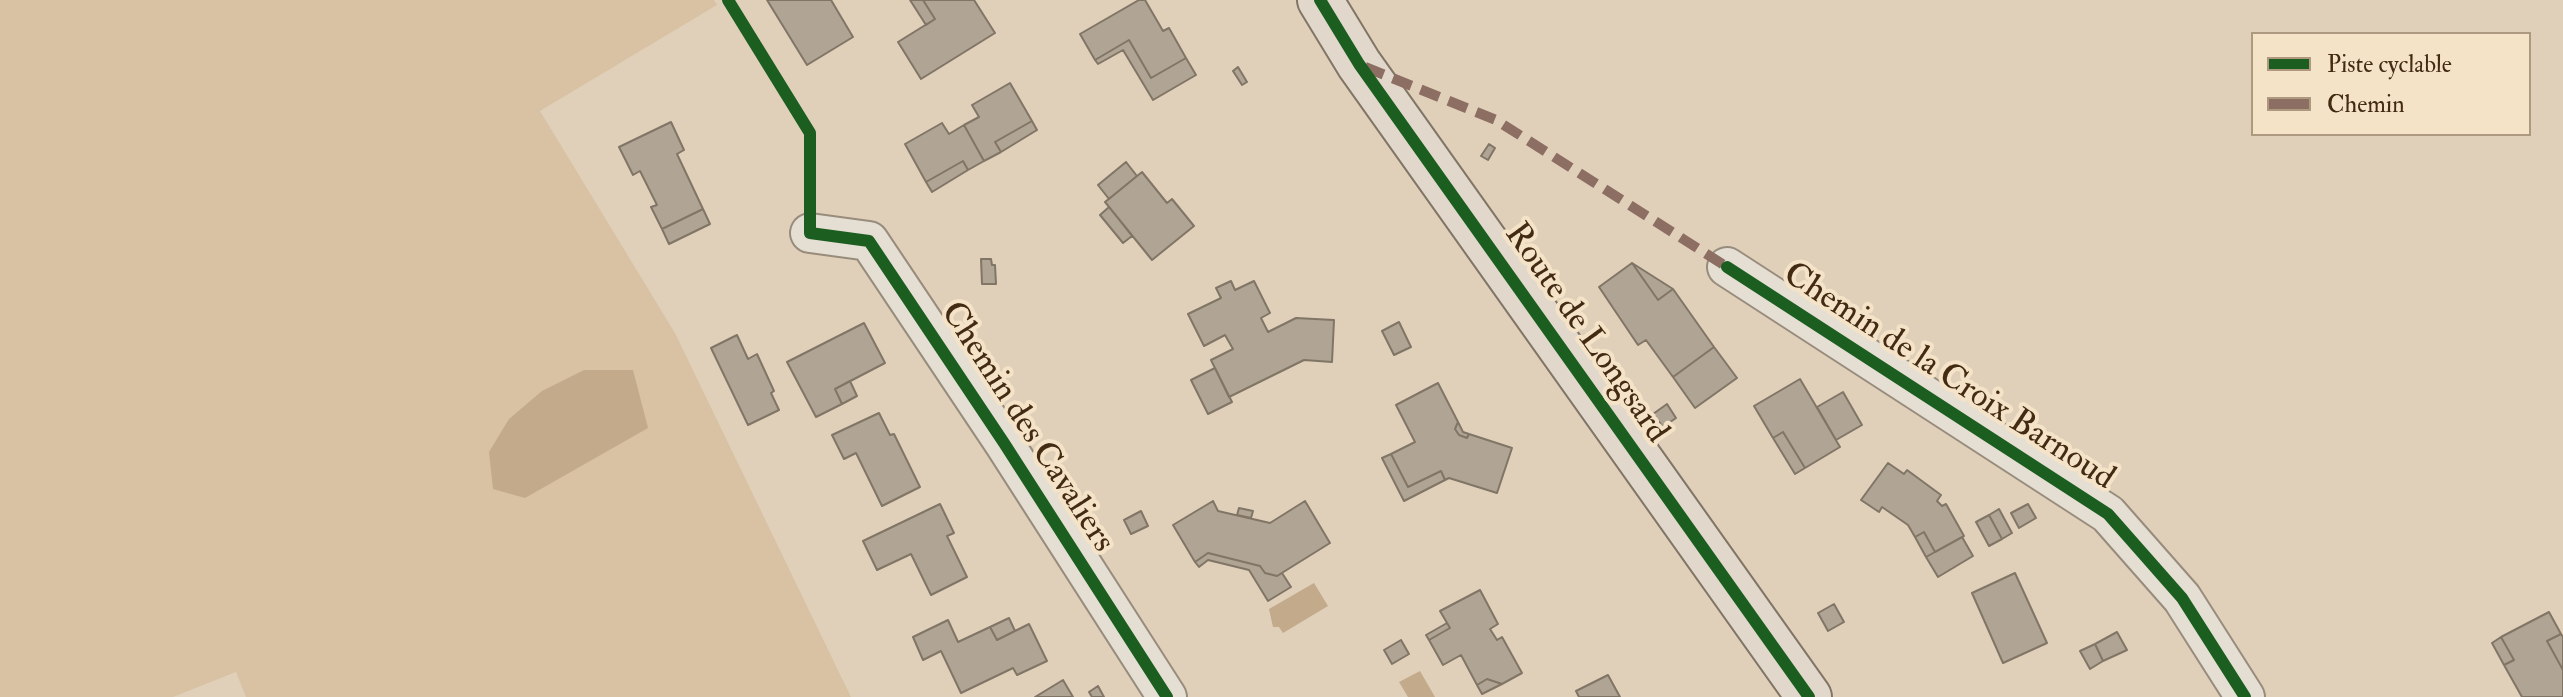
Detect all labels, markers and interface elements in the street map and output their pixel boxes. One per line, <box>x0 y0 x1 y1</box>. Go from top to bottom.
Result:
legend <box>2251 32 2531 136</box>
text: Piste cyclable <box>2327 49 2452 80</box>
text: Chemin <box>2327 89 2405 120</box>
street label: Route de Longsard <box>1494 216 1676 452</box>
street label: Chemin de la Croix Barnoud <box>1775 256 2121 500</box>
street label: Chemin des Cavaliers <box>930 295 1122 561</box>

